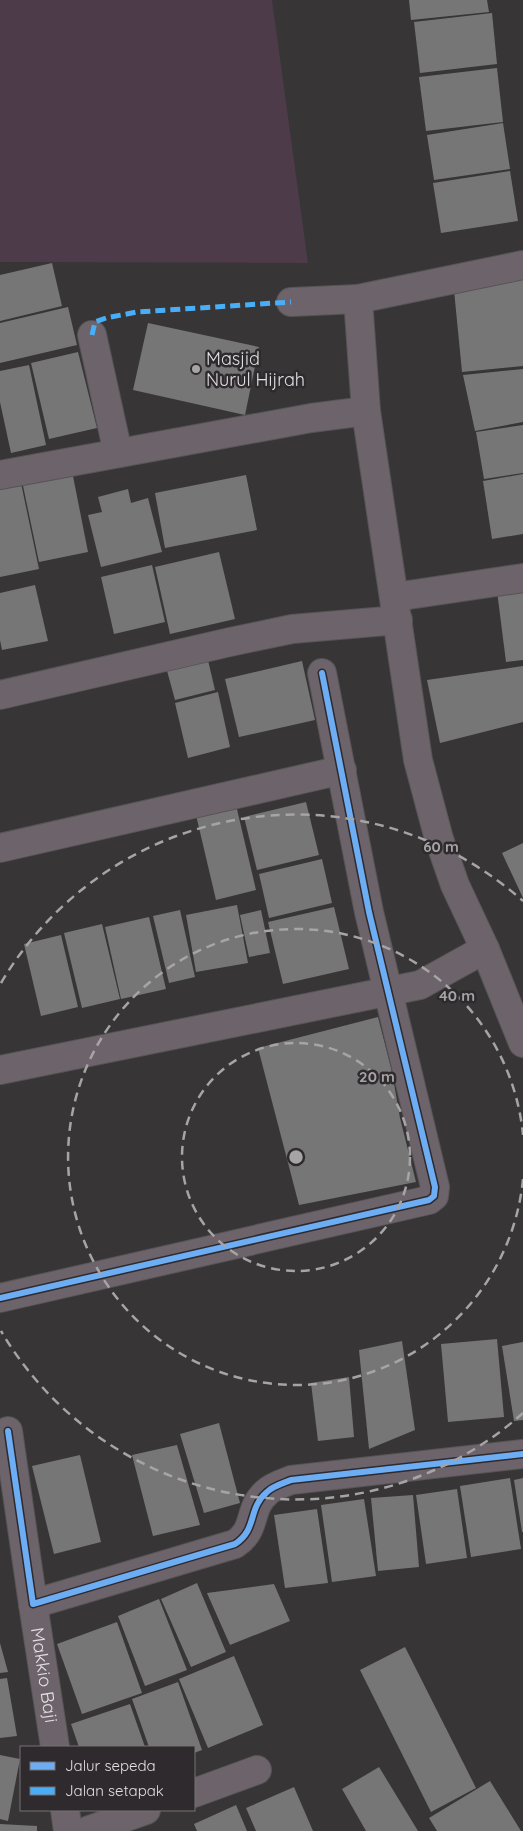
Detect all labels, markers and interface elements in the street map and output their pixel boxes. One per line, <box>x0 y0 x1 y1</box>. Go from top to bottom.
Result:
place label: Masjid Nurul Hijrah <box>206 347 305 391</box>
marker: Masjid Nurul Hijrah <box>190 363 202 375</box>
text: 60 m <box>423 837 459 856</box>
text: 40 m <box>439 986 475 1005</box>
text: 20 m <box>359 1067 395 1086</box>
centre of rings <box>287 1148 305 1166</box>
street label: Makkio Baji <box>26 1626 63 1724</box>
legend <box>20 1746 195 1811</box>
text: Jalur sepeda <box>65 1756 156 1775</box>
text: Jalan setapak <box>65 1781 164 1800</box>

